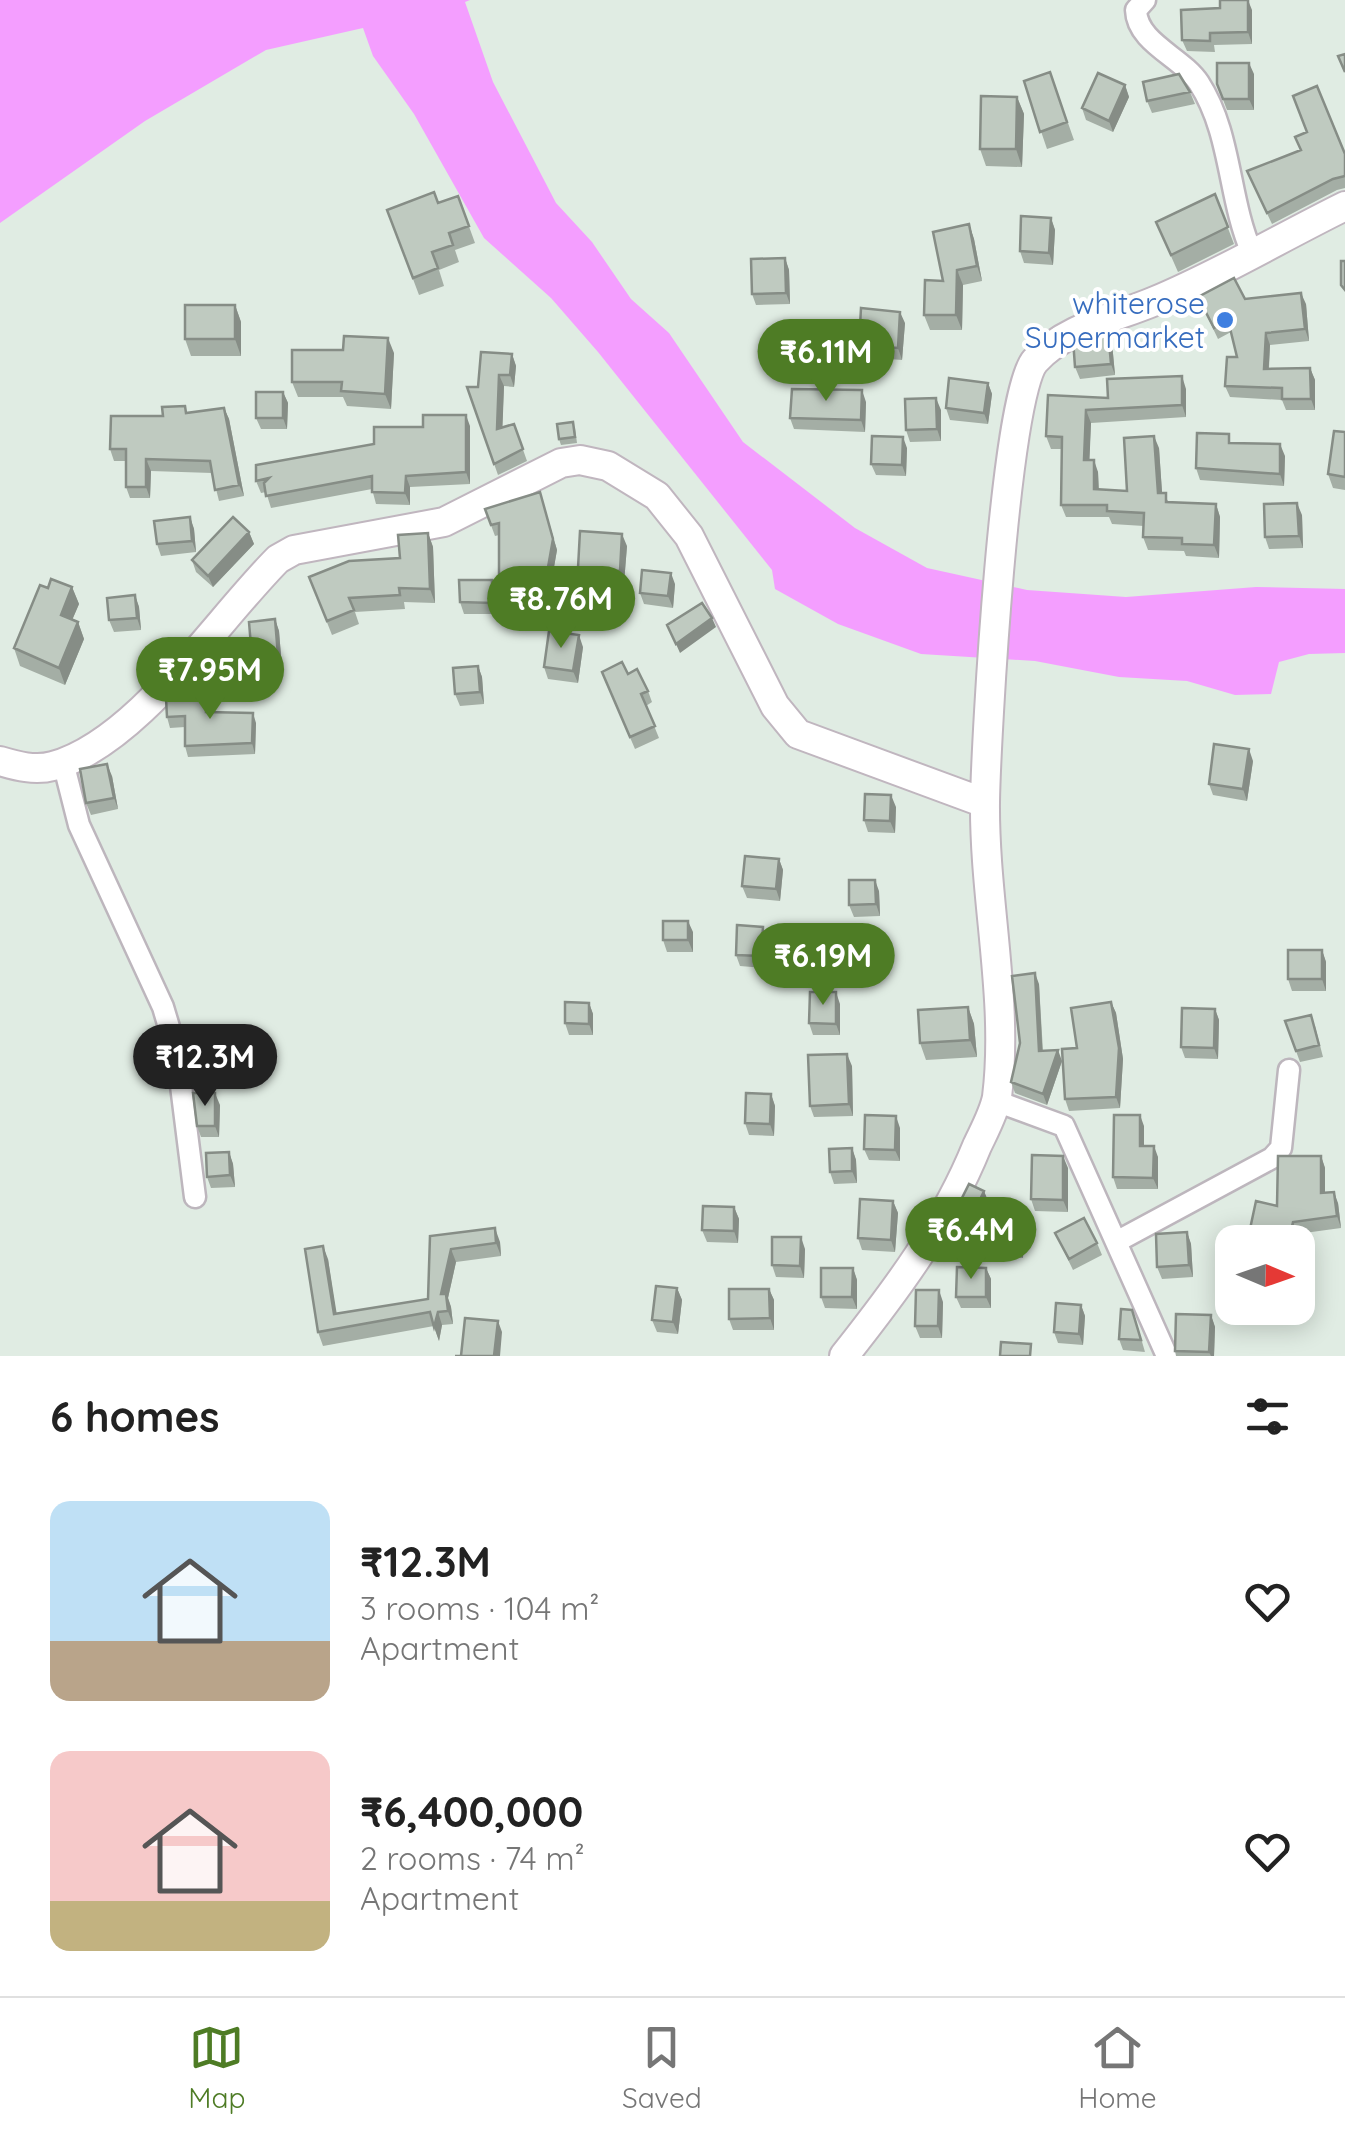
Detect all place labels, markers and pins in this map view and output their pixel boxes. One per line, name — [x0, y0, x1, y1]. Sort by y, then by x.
place label: whiterose Supermarket — [1025, 284, 1205, 356]
marker: whiterose Supermarket — [1214, 309, 1236, 331]
pin: ₹6.11M — [745, 319, 907, 404]
pin: ₹8.76M — [480, 566, 642, 651]
pin: ₹7.95M — [129, 637, 291, 722]
pin: ₹6.19M — [742, 923, 904, 1008]
pin: ₹12.3M — [124, 1024, 286, 1109]
pin: ₹6.4M — [901, 1197, 1041, 1282]

